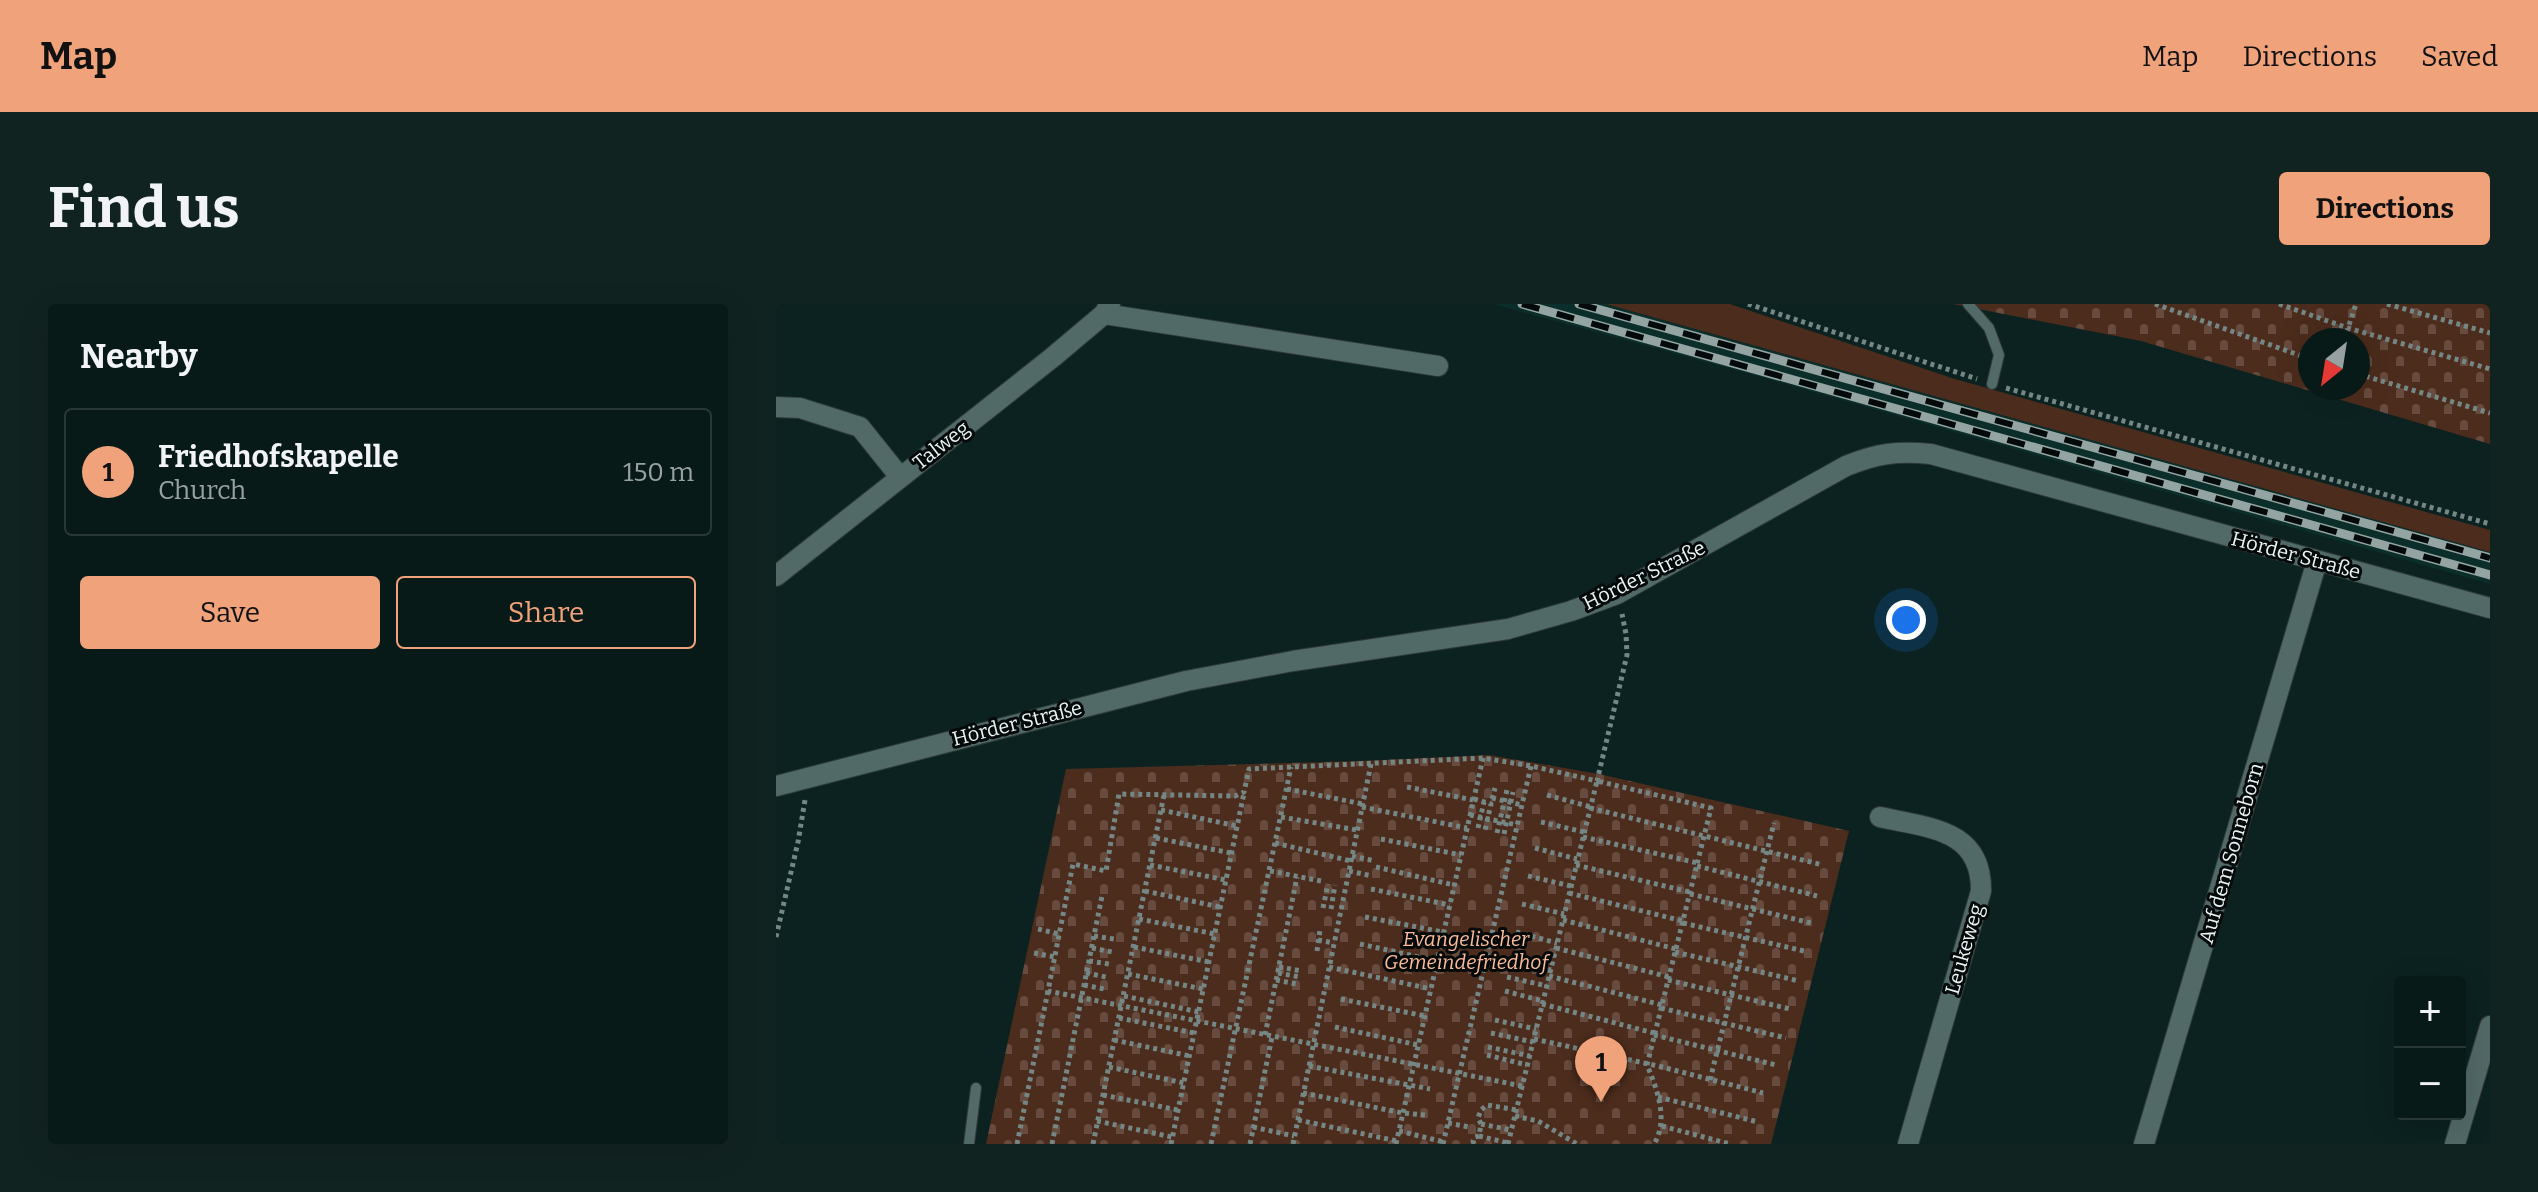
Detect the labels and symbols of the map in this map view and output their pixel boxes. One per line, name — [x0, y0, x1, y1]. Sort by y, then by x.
north arrow — [2298, 328, 2370, 400]
street label: Talweg — [908, 416, 974, 474]
street label: Hörder Straße — [2229, 526, 2363, 584]
street label: Hörder Straße — [1579, 535, 1709, 615]
your location — [1886, 600, 1926, 640]
street label: Hörder Straße — [950, 695, 1084, 751]
street label: Auf dem Sonneborn — [2194, 760, 2268, 946]
street label: Leukeweg — [1940, 901, 1988, 997]
park label: Evangelischer Gemeindefriedhof — [1384, 927, 1550, 975]
pin: 1 — [1575, 1036, 1627, 1102]

